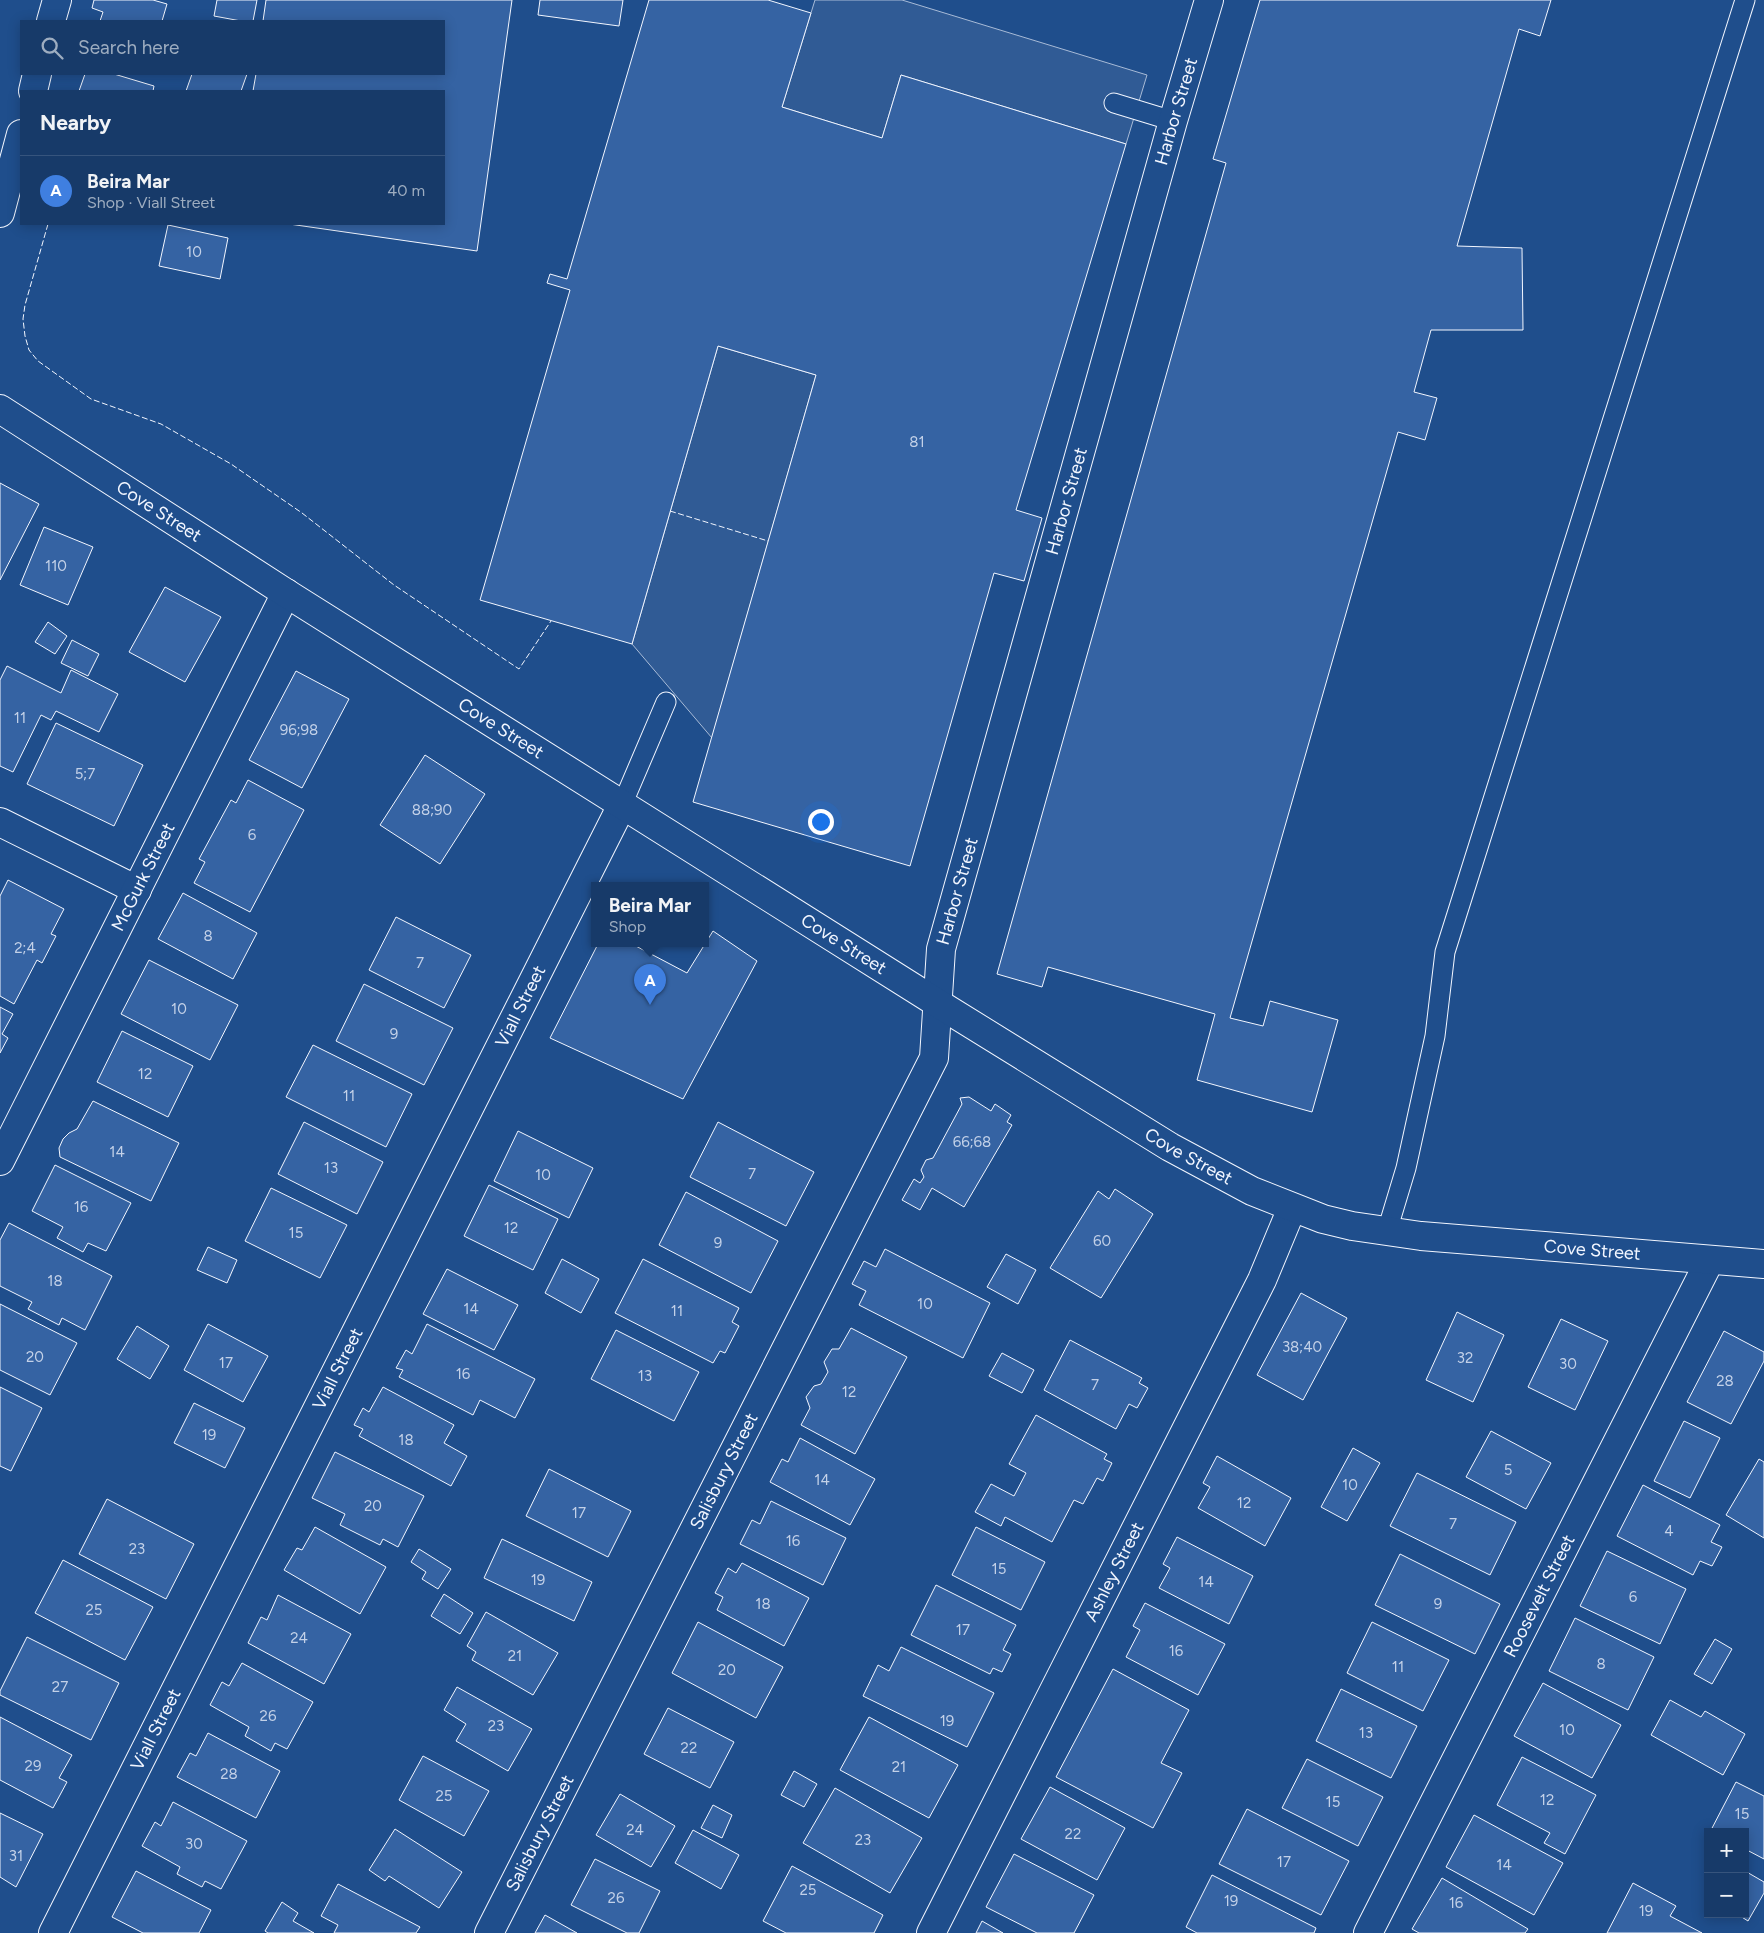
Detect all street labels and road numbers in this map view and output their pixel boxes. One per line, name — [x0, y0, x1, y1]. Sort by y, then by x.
street label: Harbor Street — [1150, 55, 1202, 167]
street label: Harbor Street — [1041, 445, 1092, 557]
street label: Cove Street — [112, 476, 206, 547]
street label: Cove Street — [454, 693, 548, 764]
street label: McGurk Street — [107, 819, 180, 935]
street label: Harbor Street — [932, 835, 983, 947]
street label: Cove Street — [797, 909, 891, 979]
street label: Viall Street — [491, 962, 550, 1051]
street label: Cove Street — [1141, 1123, 1236, 1189]
street label: Cove Street — [1543, 1235, 1642, 1265]
street label: Viall Street — [308, 1324, 368, 1413]
street label: Salisbury Street — [685, 1409, 763, 1533]
street label: Ashley Street — [1080, 1518, 1149, 1625]
street label: Roosevelt Street — [1499, 1531, 1580, 1661]
street label: Viall Street — [126, 1685, 186, 1774]
street label: Salisbury Street — [501, 1771, 579, 1895]

